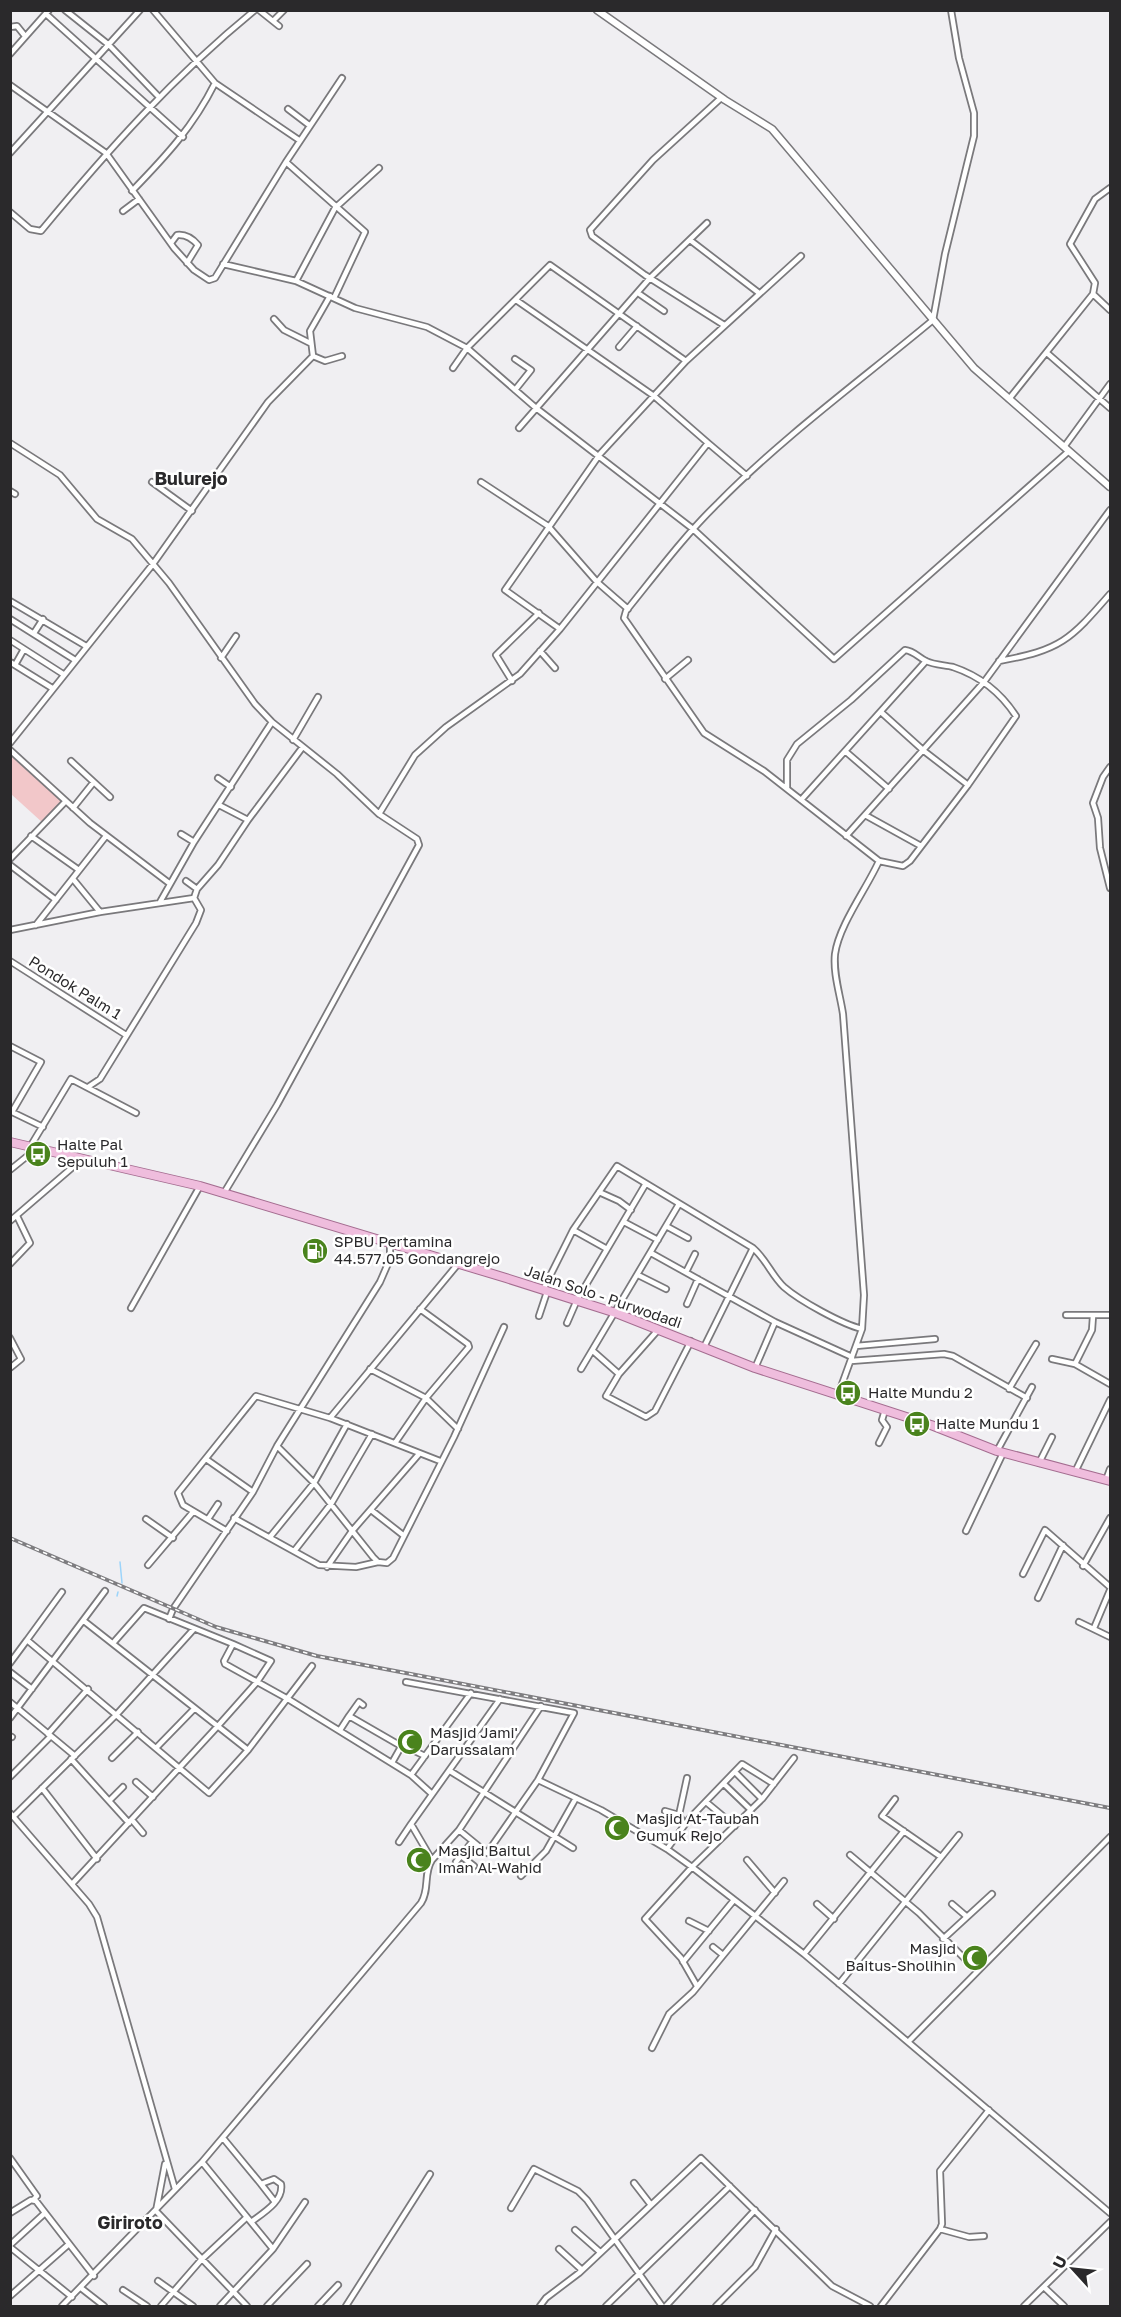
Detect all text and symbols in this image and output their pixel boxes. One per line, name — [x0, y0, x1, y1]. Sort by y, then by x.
district label: Bulurejo — [154, 467, 228, 489]
street label: Pondok Palm 1 — [26, 952, 125, 1023]
place label: Halte Pal Sepuluh 1 — [57, 1135, 128, 1170]
bus stop icon: Halte Pal Sepuluh 1 — [23, 1139, 53, 1169]
place label: SPBU Pertamina 44.577.05 Gondangrejo — [334, 1232, 500, 1267]
fuel station icon: SPBU Pertamina 44.577.05 Gondangrejo — [300, 1236, 330, 1266]
street label: Jalan Solo - Purwodadi — [522, 1261, 684, 1332]
bus stop icon: Halte Mundu 2 — [833, 1378, 863, 1408]
place label: Halte Mundu 2 — [868, 1383, 973, 1401]
bus stop icon: Halte Mundu 1 — [902, 1409, 932, 1439]
place label: Halte Mundu 1 — [936, 1414, 1039, 1432]
place label: Masjid Jami' Darussalam — [430, 1723, 518, 1758]
mosque icon: Masjid Jami' Darussalam — [395, 1727, 425, 1757]
place label: Masjid At-Taubah Gumuk Rejo — [636, 1809, 759, 1844]
mosque icon: Masjid At-Taubah Gumuk Rejo — [602, 1813, 632, 1843]
place label: Masjid Baitul Iman Al-Wahid — [438, 1841, 542, 1876]
mosque icon: Masjid Baitul Iman Al-Wahid — [404, 1845, 434, 1875]
place label: Masjid Baitus-Sholihin — [846, 1939, 956, 1974]
mosque icon: Masjid Baitus-Sholihin — [960, 1943, 990, 1973]
district label: Giriroto — [97, 2211, 163, 2233]
north arrow — [1043, 2239, 1103, 2299]
text: U — [1048, 2252, 1071, 2272]

